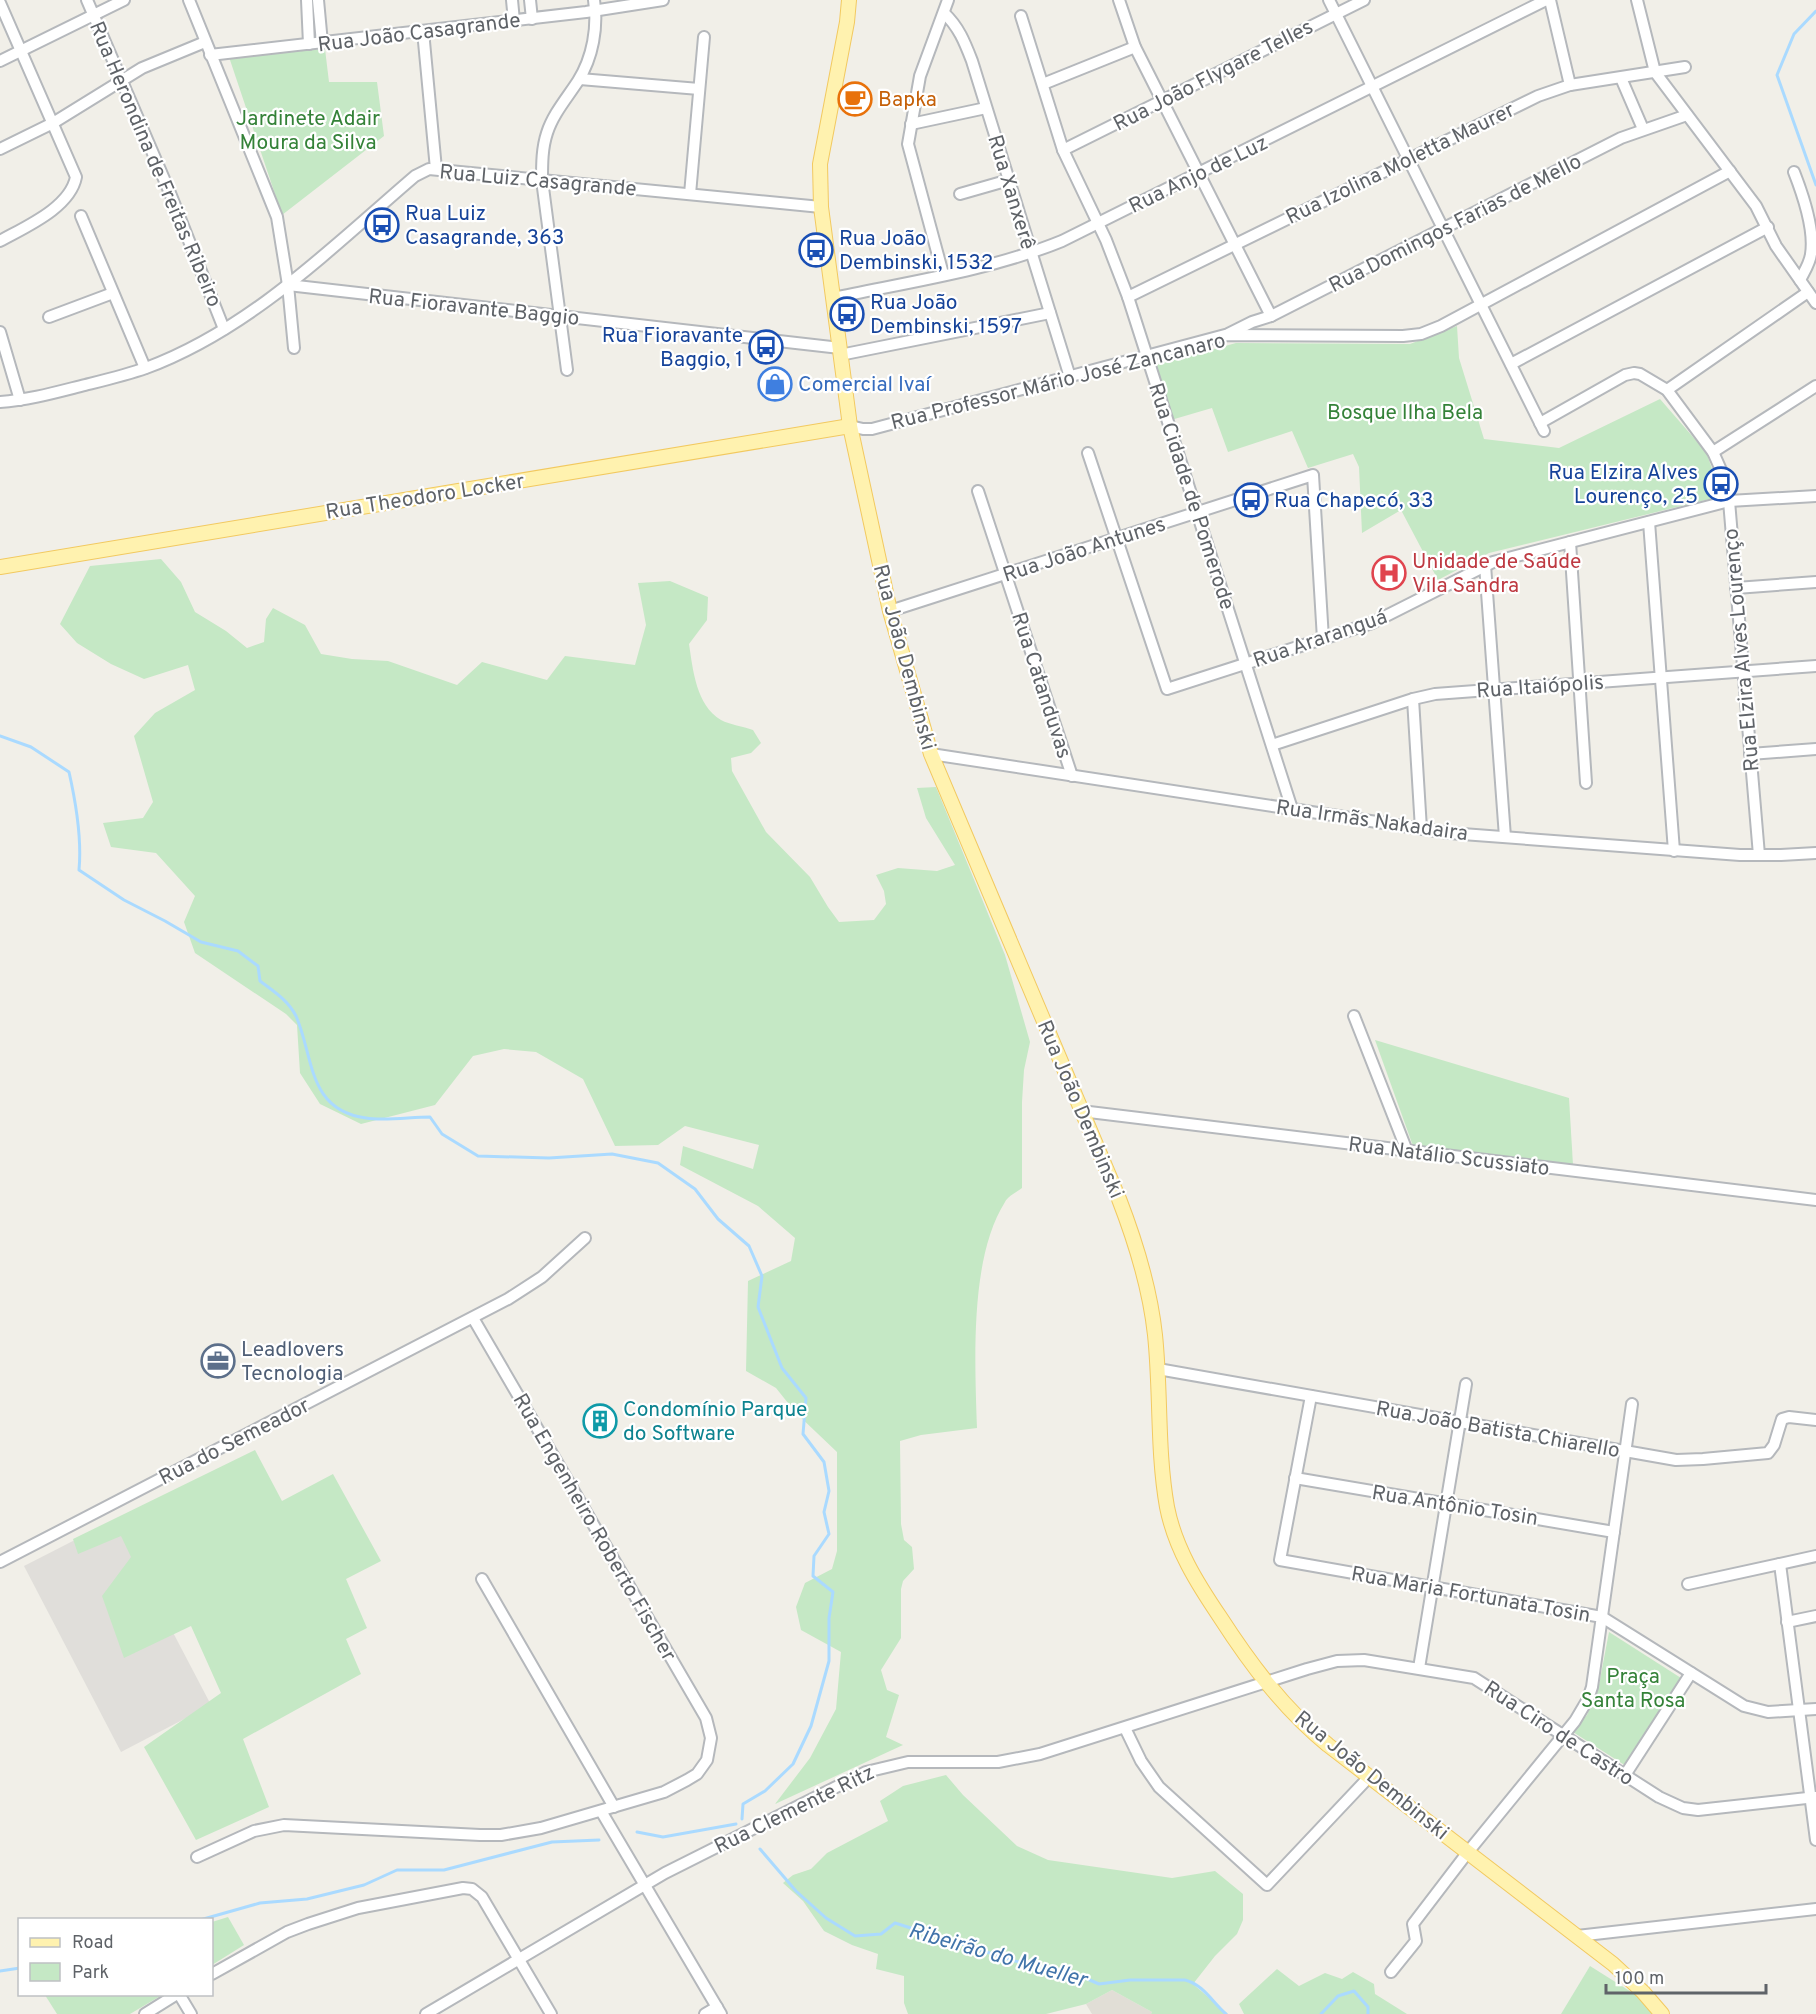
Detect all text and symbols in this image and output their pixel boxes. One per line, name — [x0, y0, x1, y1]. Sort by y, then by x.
street label: Rua João Casagrande — [316, 8, 522, 59]
street label: Rua João Flygare Telles — [1109, 14, 1318, 138]
street label: Rua Herondina de Freitas Ribeiro — [82, 18, 227, 312]
cafe icon: Bapka — [837, 81, 873, 117]
place label: Bapka — [878, 87, 937, 114]
street label: Rua Izolina Moletta Maurer — [1282, 97, 1520, 232]
park label: Jardinete Adair Moura da Silva — [236, 106, 380, 157]
street label: Rua Anjo de Luz — [1125, 130, 1273, 221]
street label: Rua Xanxerê — [980, 132, 1041, 253]
street label: Rua Domingos Farias de Mello — [1325, 149, 1587, 300]
street label: Rua Luiz Casagrande — [438, 159, 638, 204]
place label: Rua Luiz Casagrande, 363 — [405, 201, 564, 252]
bus stop icon: Rua Luiz Casagrande, 363 — [364, 207, 400, 243]
place label: Rua João Dembinski, 1532 — [839, 226, 993, 277]
bus stop icon: Rua João Dembinski, 1532 — [798, 232, 834, 268]
street label: Rua Fioravante Baggio — [367, 284, 581, 333]
place label: Rua João Dembinski, 1597 — [870, 290, 1022, 341]
bus stop icon: Rua João Dembinski, 1597 — [829, 296, 865, 332]
place label: Rua Fioravante Baggio, 1 — [602, 323, 743, 374]
street label: Rua Professor Mário José Zancanaro — [888, 328, 1228, 437]
bus stop icon: Rua Fioravante Baggio, 1 — [748, 329, 784, 365]
shop icon: Comercial Ivaí — [757, 366, 793, 402]
place label: Comercial Ivaí — [798, 372, 932, 399]
street label: Rua Cidade de Pomerode — [1141, 380, 1240, 613]
park label: Bosque Ilha Bela — [1327, 400, 1483, 427]
place label: Rua Elzira Alves Lourenço, 25 — [1548, 460, 1698, 511]
bus stop icon: Rua Elzira Alves Lourenço, 25 — [1703, 466, 1739, 502]
street label: Rua Theodoro Locker — [324, 468, 527, 527]
bus stop icon: Rua Chapecó, 33 — [1233, 482, 1269, 518]
place label: Rua Chapecó, 33 — [1274, 488, 1434, 515]
street label: Rua João Antunes — [1000, 511, 1169, 590]
street label: Rua Elzira Alves Lourenço — [1718, 527, 1767, 773]
place label: Unidade de Saúde Vila Sandra — [1412, 549, 1581, 600]
hospital icon: Unidade de Saúde Vila Sandra — [1371, 555, 1407, 591]
street label: Rua João Dembinski — [866, 562, 941, 753]
street label: Rua Araranguá — [1250, 604, 1391, 675]
street label: Rua Catanduvas — [1004, 609, 1077, 762]
street label: Rua Itaiópolis — [1475, 670, 1605, 705]
street label: Rua Irmãs Nakadaira — [1274, 795, 1469, 848]
street label: Rua João Dembinski — [1030, 1016, 1129, 1203]
street label: Rua Natálio Scussiato — [1347, 1132, 1551, 1183]
place label: Leadlovers Tecnologia — [241, 1337, 344, 1388]
office icon: Leadlovers Tecnologia — [200, 1343, 236, 1379]
street label: Rua Engenheiro Roberto Fischer — [506, 1389, 682, 1667]
street label: Rua do Semeador — [155, 1393, 315, 1492]
street label: Rua João Batista Chiarello — [1374, 1396, 1622, 1465]
place label: Condomínio Parque do Software — [623, 1397, 807, 1448]
building icon: Condomínio Parque do Software — [582, 1403, 618, 1439]
street label: Rua Antônio Tosin — [1370, 1480, 1540, 1533]
street label: Rua Maria Fortunata Tosin — [1349, 1561, 1593, 1630]
park label: Praça Santa Rosa — [1581, 1664, 1685, 1715]
street label: Rua Ciro de Castro — [1478, 1676, 1638, 1793]
street label: Rua João Dembinski — [1288, 1706, 1454, 1847]
street label: Rua Clemente Ritz — [710, 1760, 879, 1861]
legend — [18, 1918, 213, 1996]
water label: Ribeirão do Mueller — [905, 1918, 1091, 1995]
text: Road — [72, 1932, 114, 1955]
scale bar — [1606, 1957, 1766, 1995]
text: Park — [72, 1962, 109, 1985]
text: 100 m — [1615, 1968, 1664, 1991]

